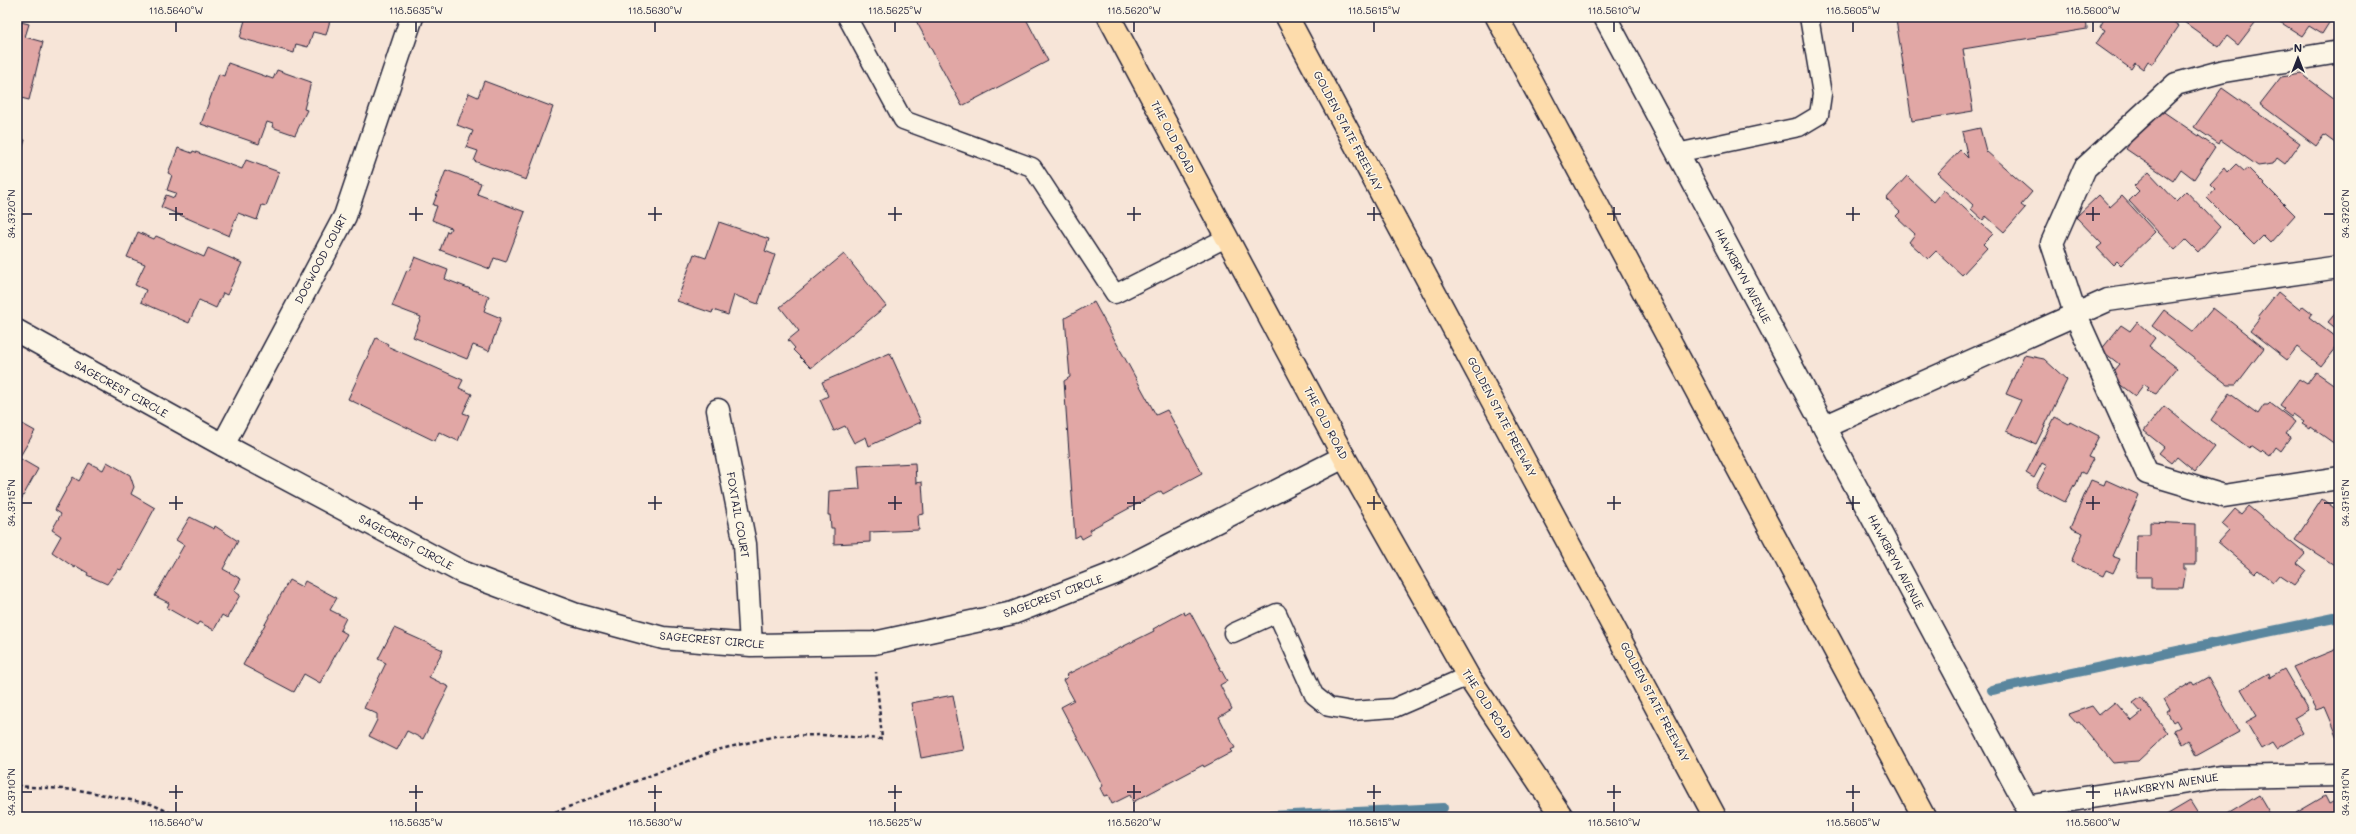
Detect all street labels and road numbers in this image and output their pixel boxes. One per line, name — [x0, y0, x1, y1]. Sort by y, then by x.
street label: GOLDEN STATE FREEWAY — [1310, 68, 1387, 194]
street label: THE OLD ROAD — [1148, 98, 1199, 176]
street label: DOGWOOD COURT — [291, 211, 351, 306]
street label: HAWKBRYN AVENUE — [1712, 226, 1775, 326]
street label: GOLDEN STATE FREEWAY — [1464, 354, 1541, 480]
street label: SAGECREST CIRCLE — [72, 357, 171, 421]
street label: THE OLD ROAD — [1301, 384, 1352, 462]
street label: FOXTAIL COURT — [724, 471, 753, 559]
street label: SAGECREST CIRCLE — [356, 510, 456, 573]
street label: HAWKBRYN AVENUE — [1865, 512, 1928, 612]
street label: SAGECREST CIRCLE — [1001, 571, 1105, 621]
street label: SAGECREST CIRCLE — [659, 627, 765, 652]
street label: GOLDEN STATE FREEWAY — [1617, 639, 1694, 765]
street label: THE OLD ROAD — [1459, 666, 1516, 741]
street label: HAWKBRYN AVENUE — [2113, 769, 2219, 800]

